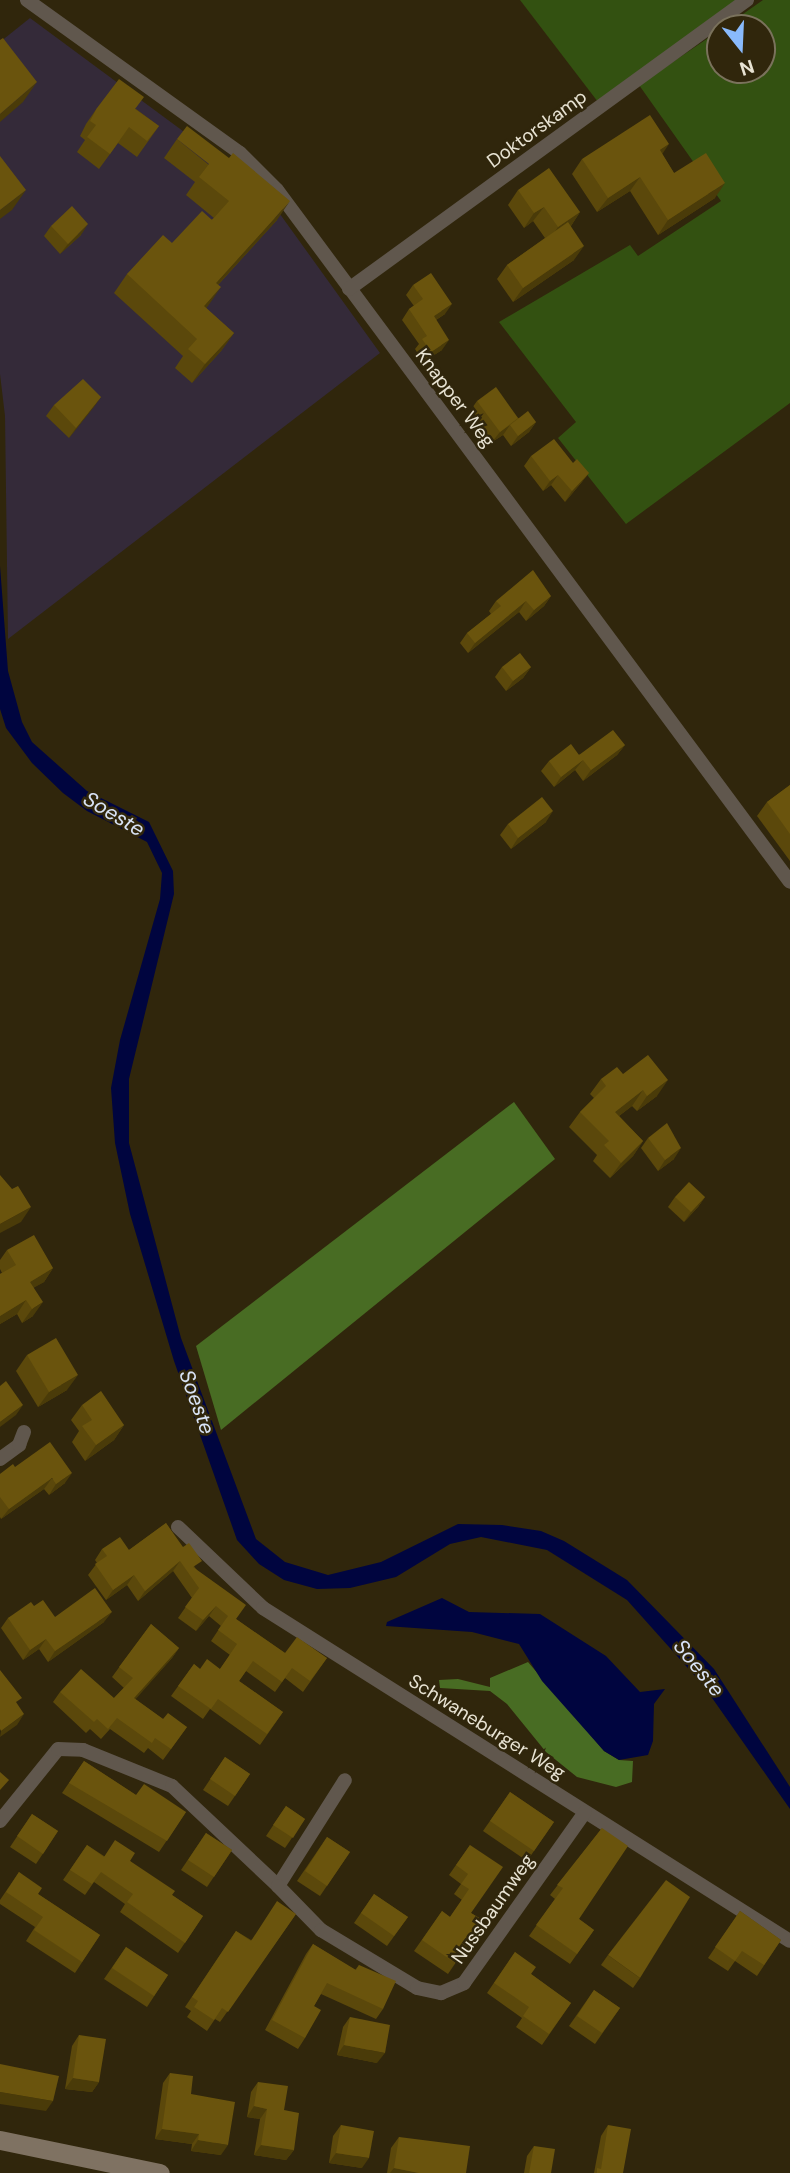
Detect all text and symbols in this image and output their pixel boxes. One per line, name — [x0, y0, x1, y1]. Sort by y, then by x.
north arrow — [706, 14, 776, 84]
text: N — [737, 54, 757, 82]
street label: Doktorskamp — [483, 85, 591, 173]
street label: Knapper Weg — [410, 344, 500, 452]
water label: Soeste — [79, 786, 149, 842]
water label: Soeste — [174, 1366, 220, 1438]
water label: Soeste — [668, 1634, 730, 1702]
street label: Schwaneburger Weg — [404, 1670, 570, 1784]
street label: Nussbaumweg — [447, 1850, 539, 1968]

